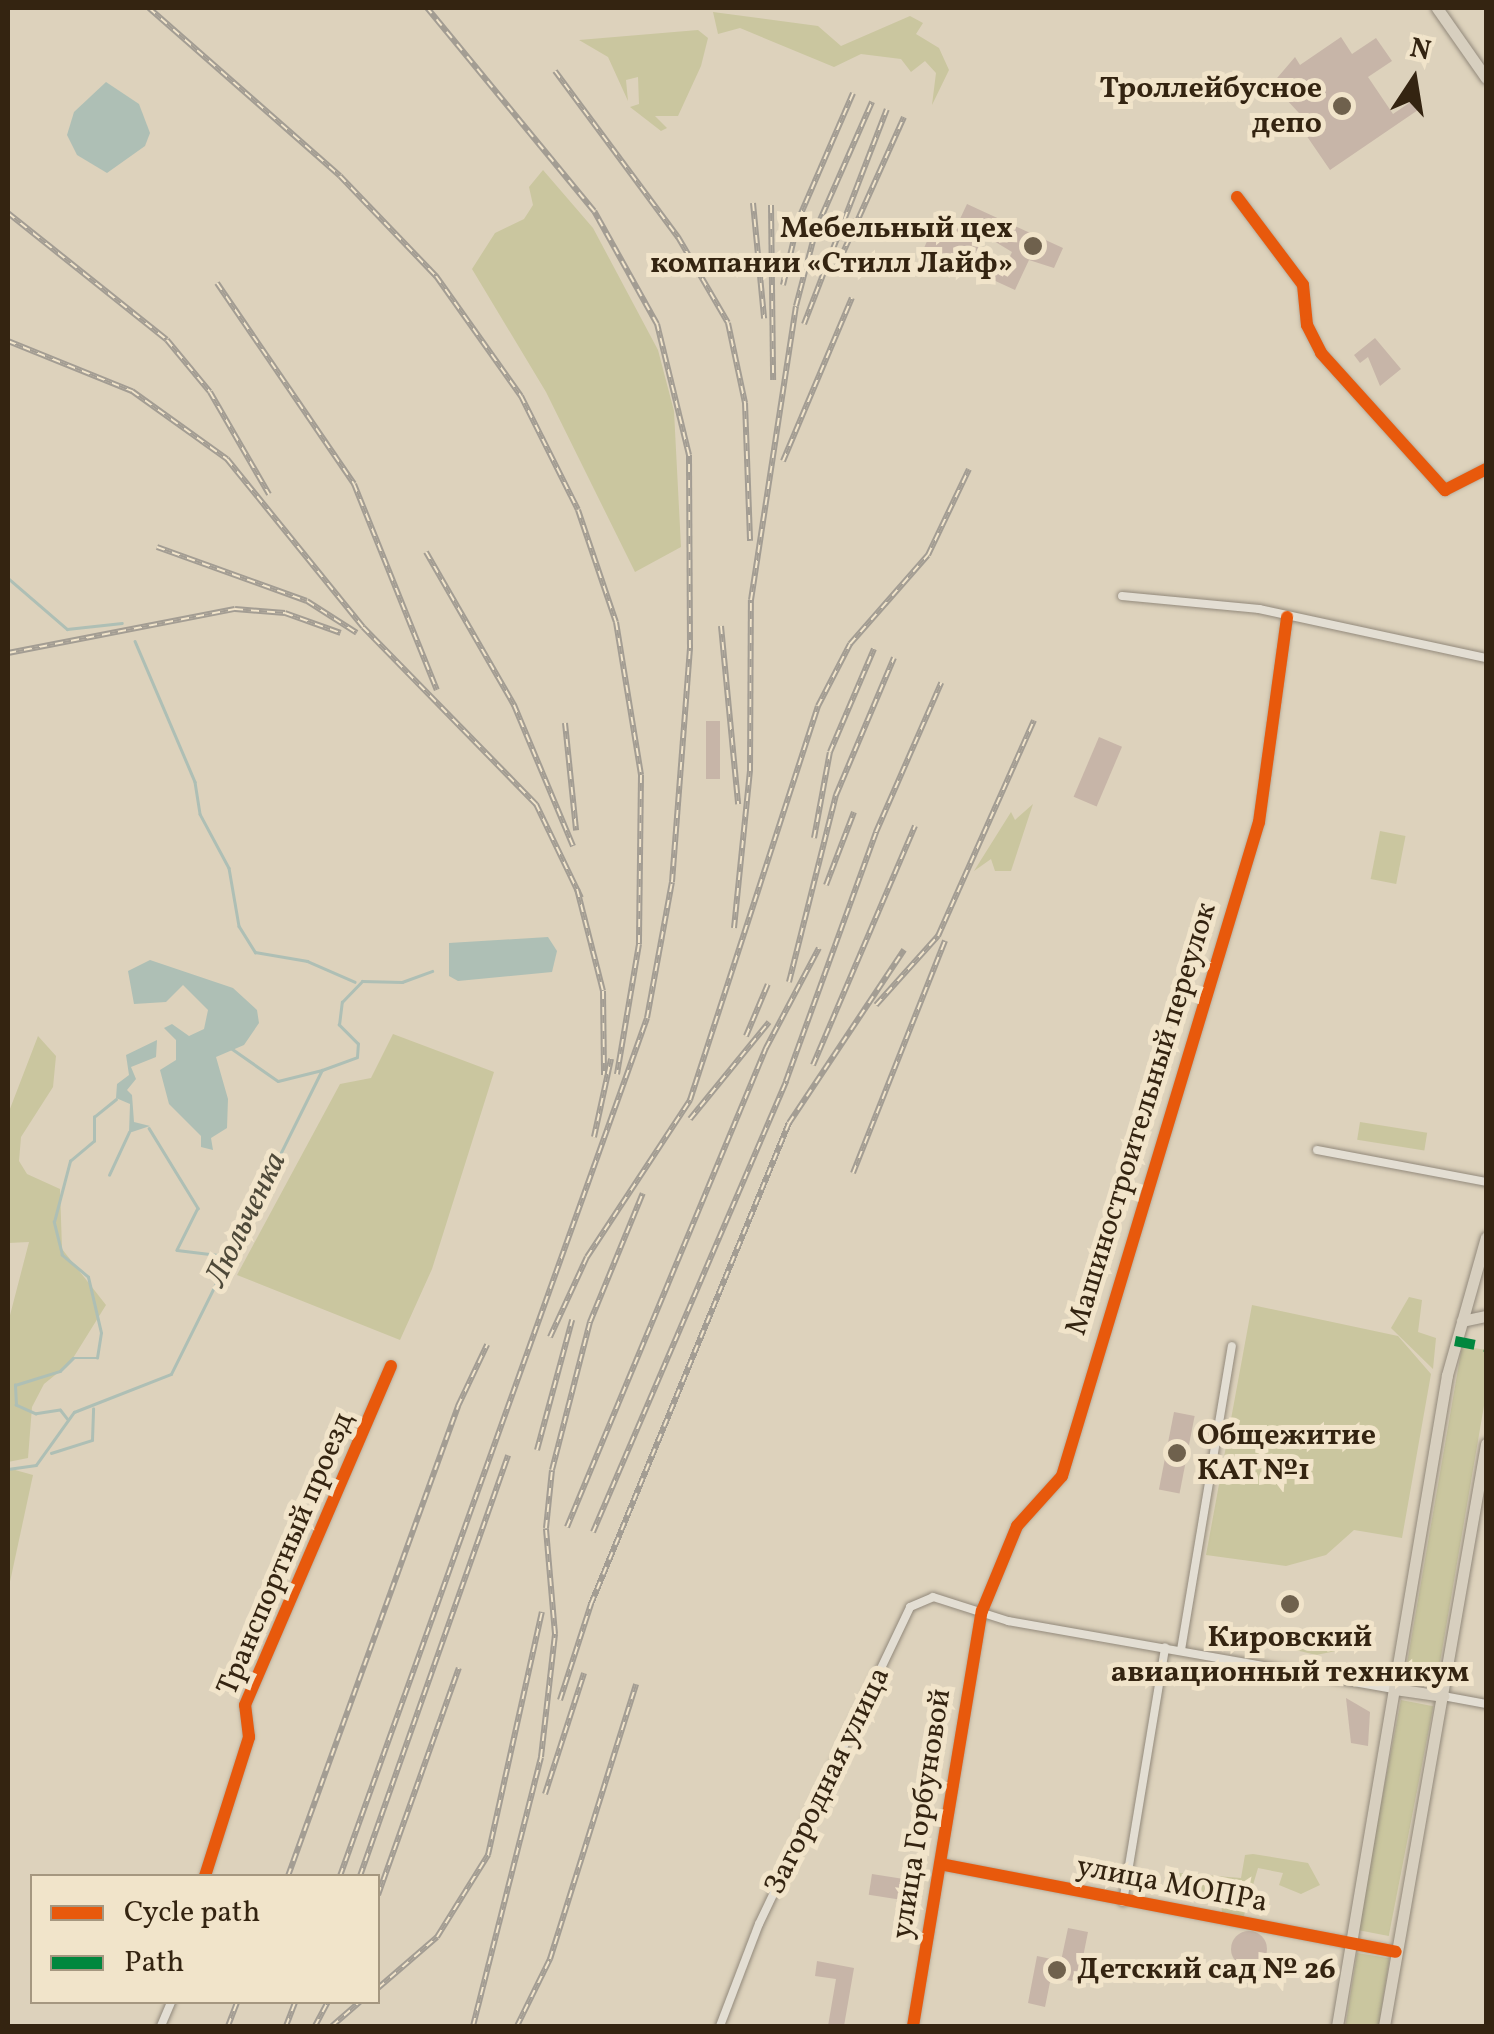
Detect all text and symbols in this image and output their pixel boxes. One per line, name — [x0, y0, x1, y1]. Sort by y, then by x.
text: N — [1406, 29, 1434, 71]
north arrow — [1364, 30, 1464, 130]
place label: Троллейбусное депо — [1100, 71, 1322, 142]
marker: Троллейбусное депо — [1331, 95, 1353, 117]
place label: Мебельный цех компании «Стилл Лайф» — [650, 211, 1013, 282]
marker: Мебельный цех компании «Стилл Лайф» — [1022, 235, 1044, 257]
street label: Машиностроительный переулок — [1059, 898, 1225, 1340]
water label: Люльченка — [198, 1146, 296, 1294]
street label: Транспортный проезд — [210, 1407, 362, 1701]
place label: Общежитие КАТ №1 — [1197, 1418, 1376, 1488]
marker: Общежитие КАТ №1 — [1166, 1442, 1188, 1464]
marker: Кировский авиационный техникум — [1279, 1593, 1301, 1615]
place label: Кировский авиационный техникум — [1111, 1620, 1469, 1690]
street label: Загородная улица — [757, 1661, 899, 1901]
street label: улица Горбуновой — [884, 1686, 960, 1942]
street label: улица МОПРа — [1073, 1849, 1271, 1921]
legend — [30, 1874, 380, 2004]
text: Cycle path — [124, 1892, 260, 1934]
text: Path — [124, 1942, 184, 1984]
place label: Детский сад № 26 — [1077, 1952, 1336, 1988]
marker: Детский сад № 26 — [1046, 1959, 1068, 1981]

